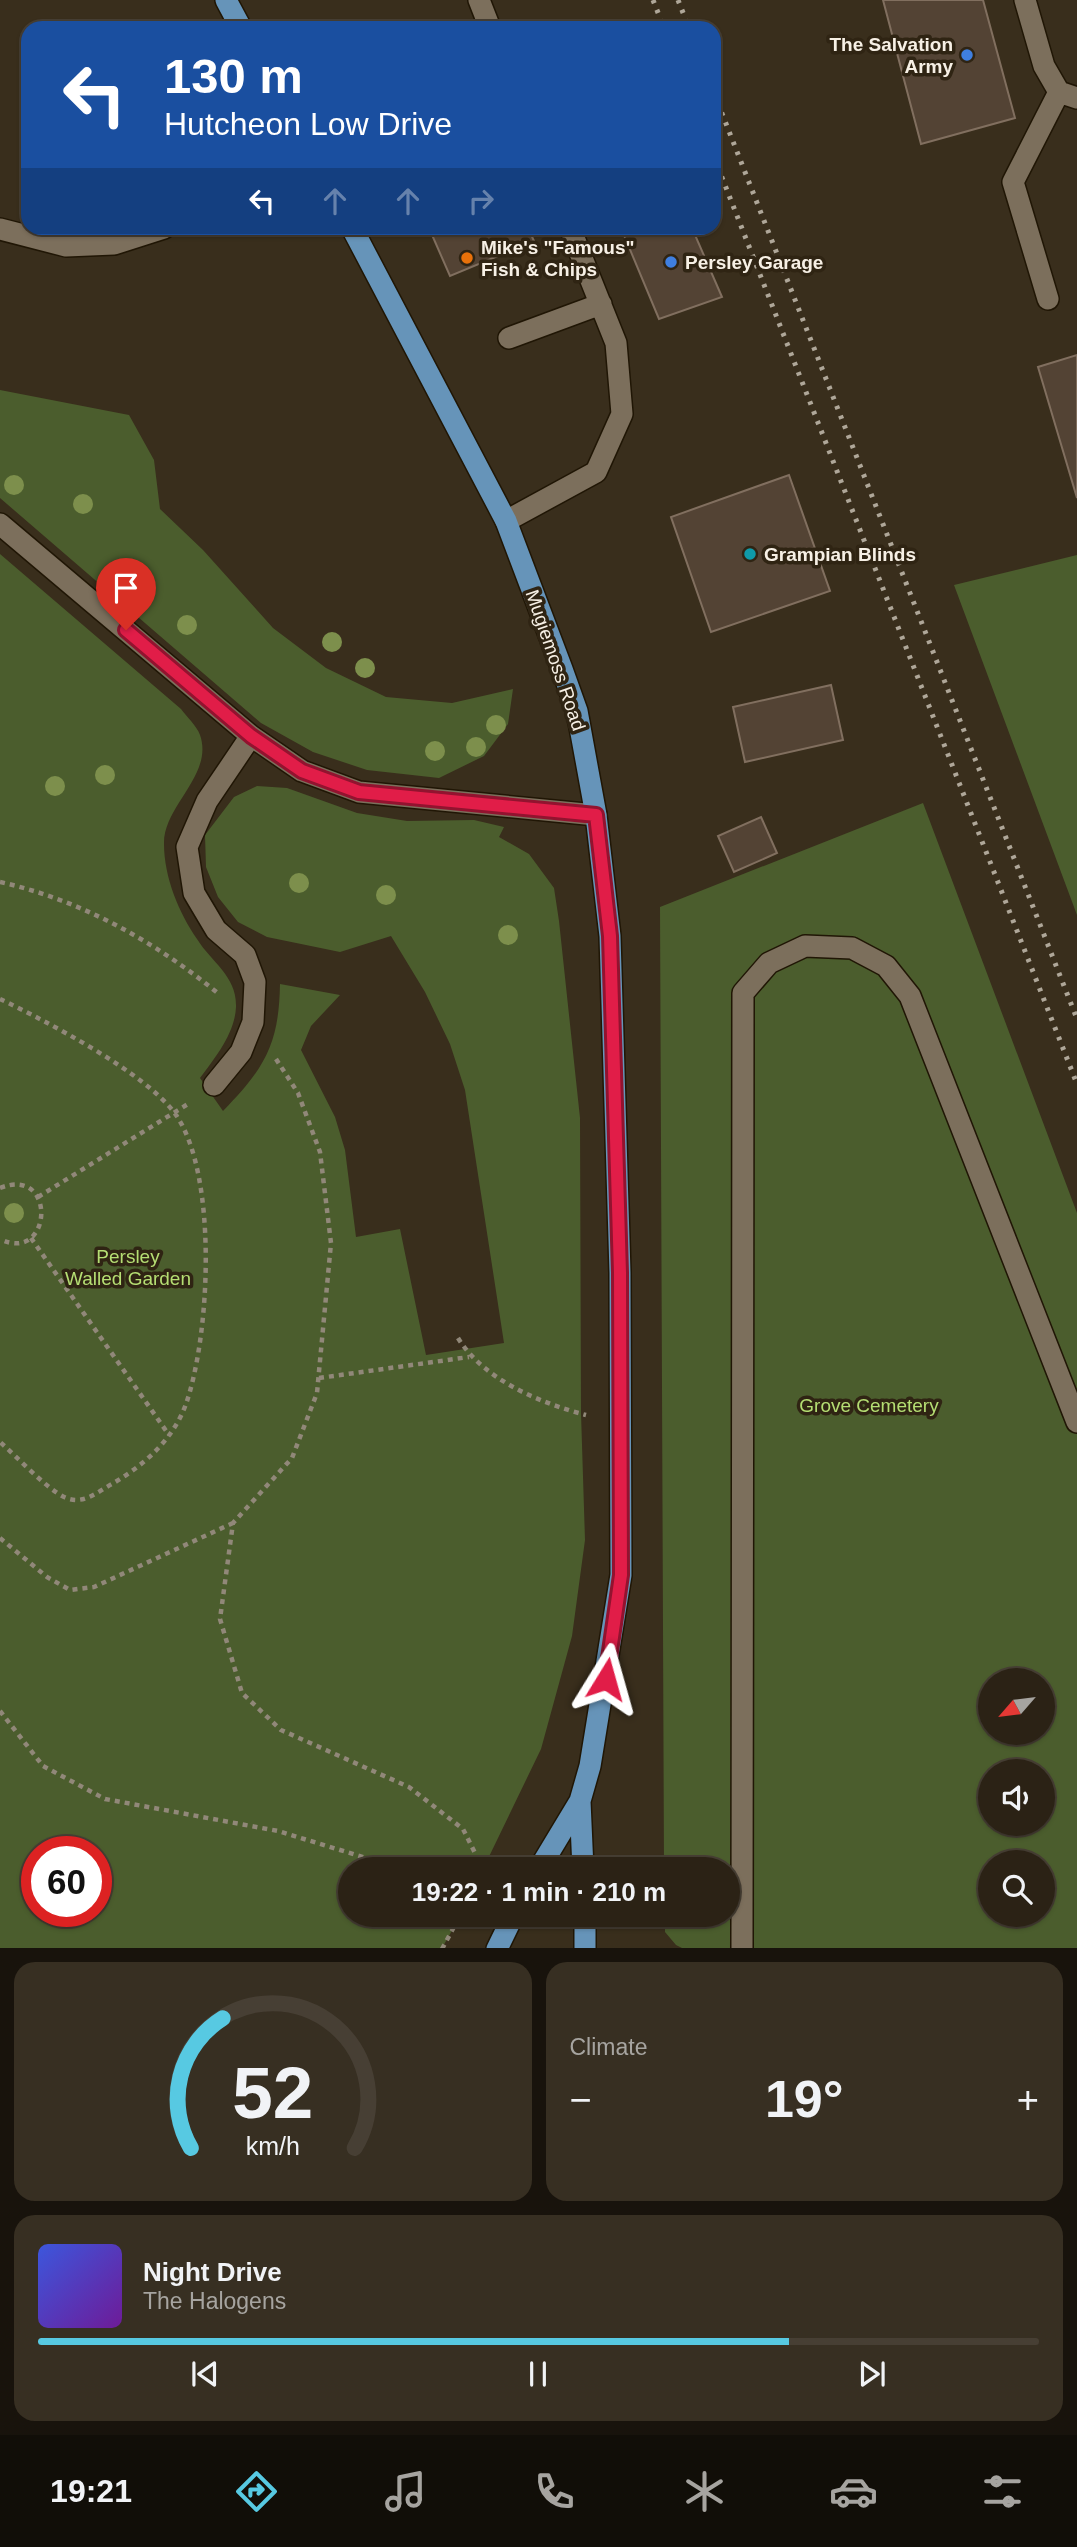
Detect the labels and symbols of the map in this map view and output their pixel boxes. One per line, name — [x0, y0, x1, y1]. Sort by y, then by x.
place label: The Salvation Army — [829, 34, 953, 77]
marker: The Salvation Army — [959, 47, 975, 63]
place label: Mike's "Famous" Fish & Chips — [481, 237, 634, 280]
marker: Mike's "Famous" Fish & Chips — [459, 250, 475, 266]
place label: Persley Garage — [685, 252, 823, 273]
marker: Persley Garage — [663, 254, 679, 270]
place label: Grampian Blinds — [764, 544, 916, 565]
marker: Grampian Blinds — [742, 546, 758, 562]
pin — [96, 558, 156, 630]
street label: Mugiemoss Road — [522, 587, 590, 733]
park label: Persley Walled Garden — [65, 1246, 191, 1289]
park label: Grove Cemetery — [799, 1395, 939, 1416]
position arrow — [569, 1642, 643, 1716]
north arrow — [978, 1668, 1055, 1745]
speed limit sign: 60 — [21, 1836, 112, 1927]

